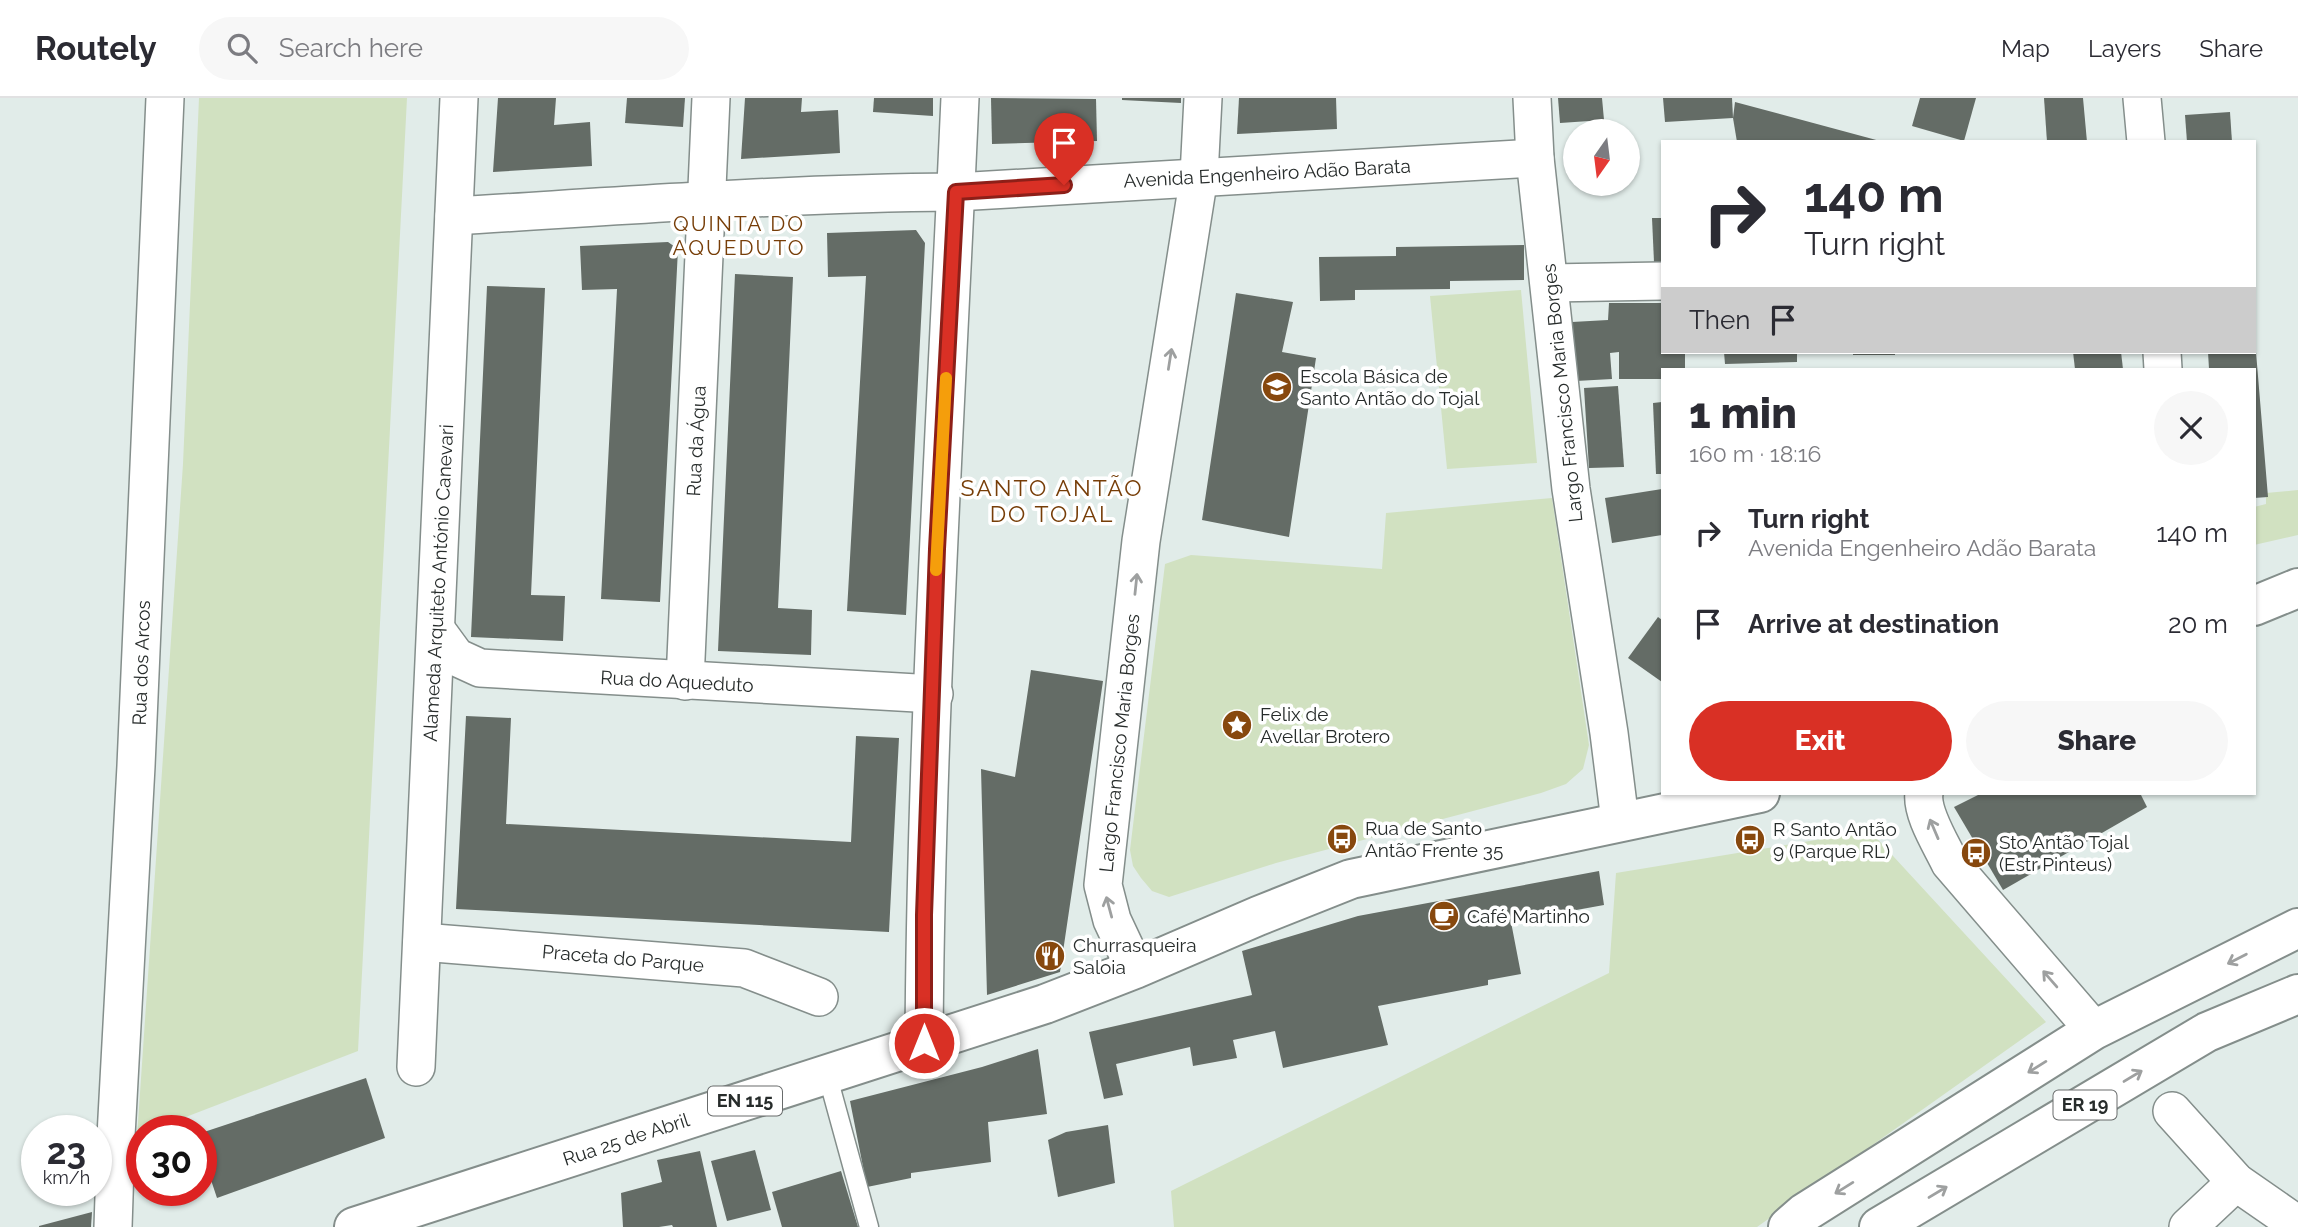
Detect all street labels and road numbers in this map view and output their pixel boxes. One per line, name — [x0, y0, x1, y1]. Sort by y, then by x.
street label: Avenida Engenheiro Adão Barata — [1123, 154, 1411, 192]
street label: Largo Francisco Maria Borges — [1537, 263, 1587, 523]
street label: Rua da Água — [682, 385, 710, 497]
street label: Alameda Arquiteto António Canevari — [419, 424, 457, 742]
street label: Rua dos Arcos — [128, 600, 154, 726]
street label: Largo Francisco Maria Borges — [1094, 613, 1144, 873]
street label: Rua do Aqueduto — [600, 666, 754, 696]
street label: Praceta do Parque — [541, 940, 705, 976]
road number: EN 115 — [708, 1086, 782, 1116]
road number: ER 19 — [2054, 1090, 2116, 1120]
street label: Rua 25 de Abril — [560, 1108, 693, 1170]

